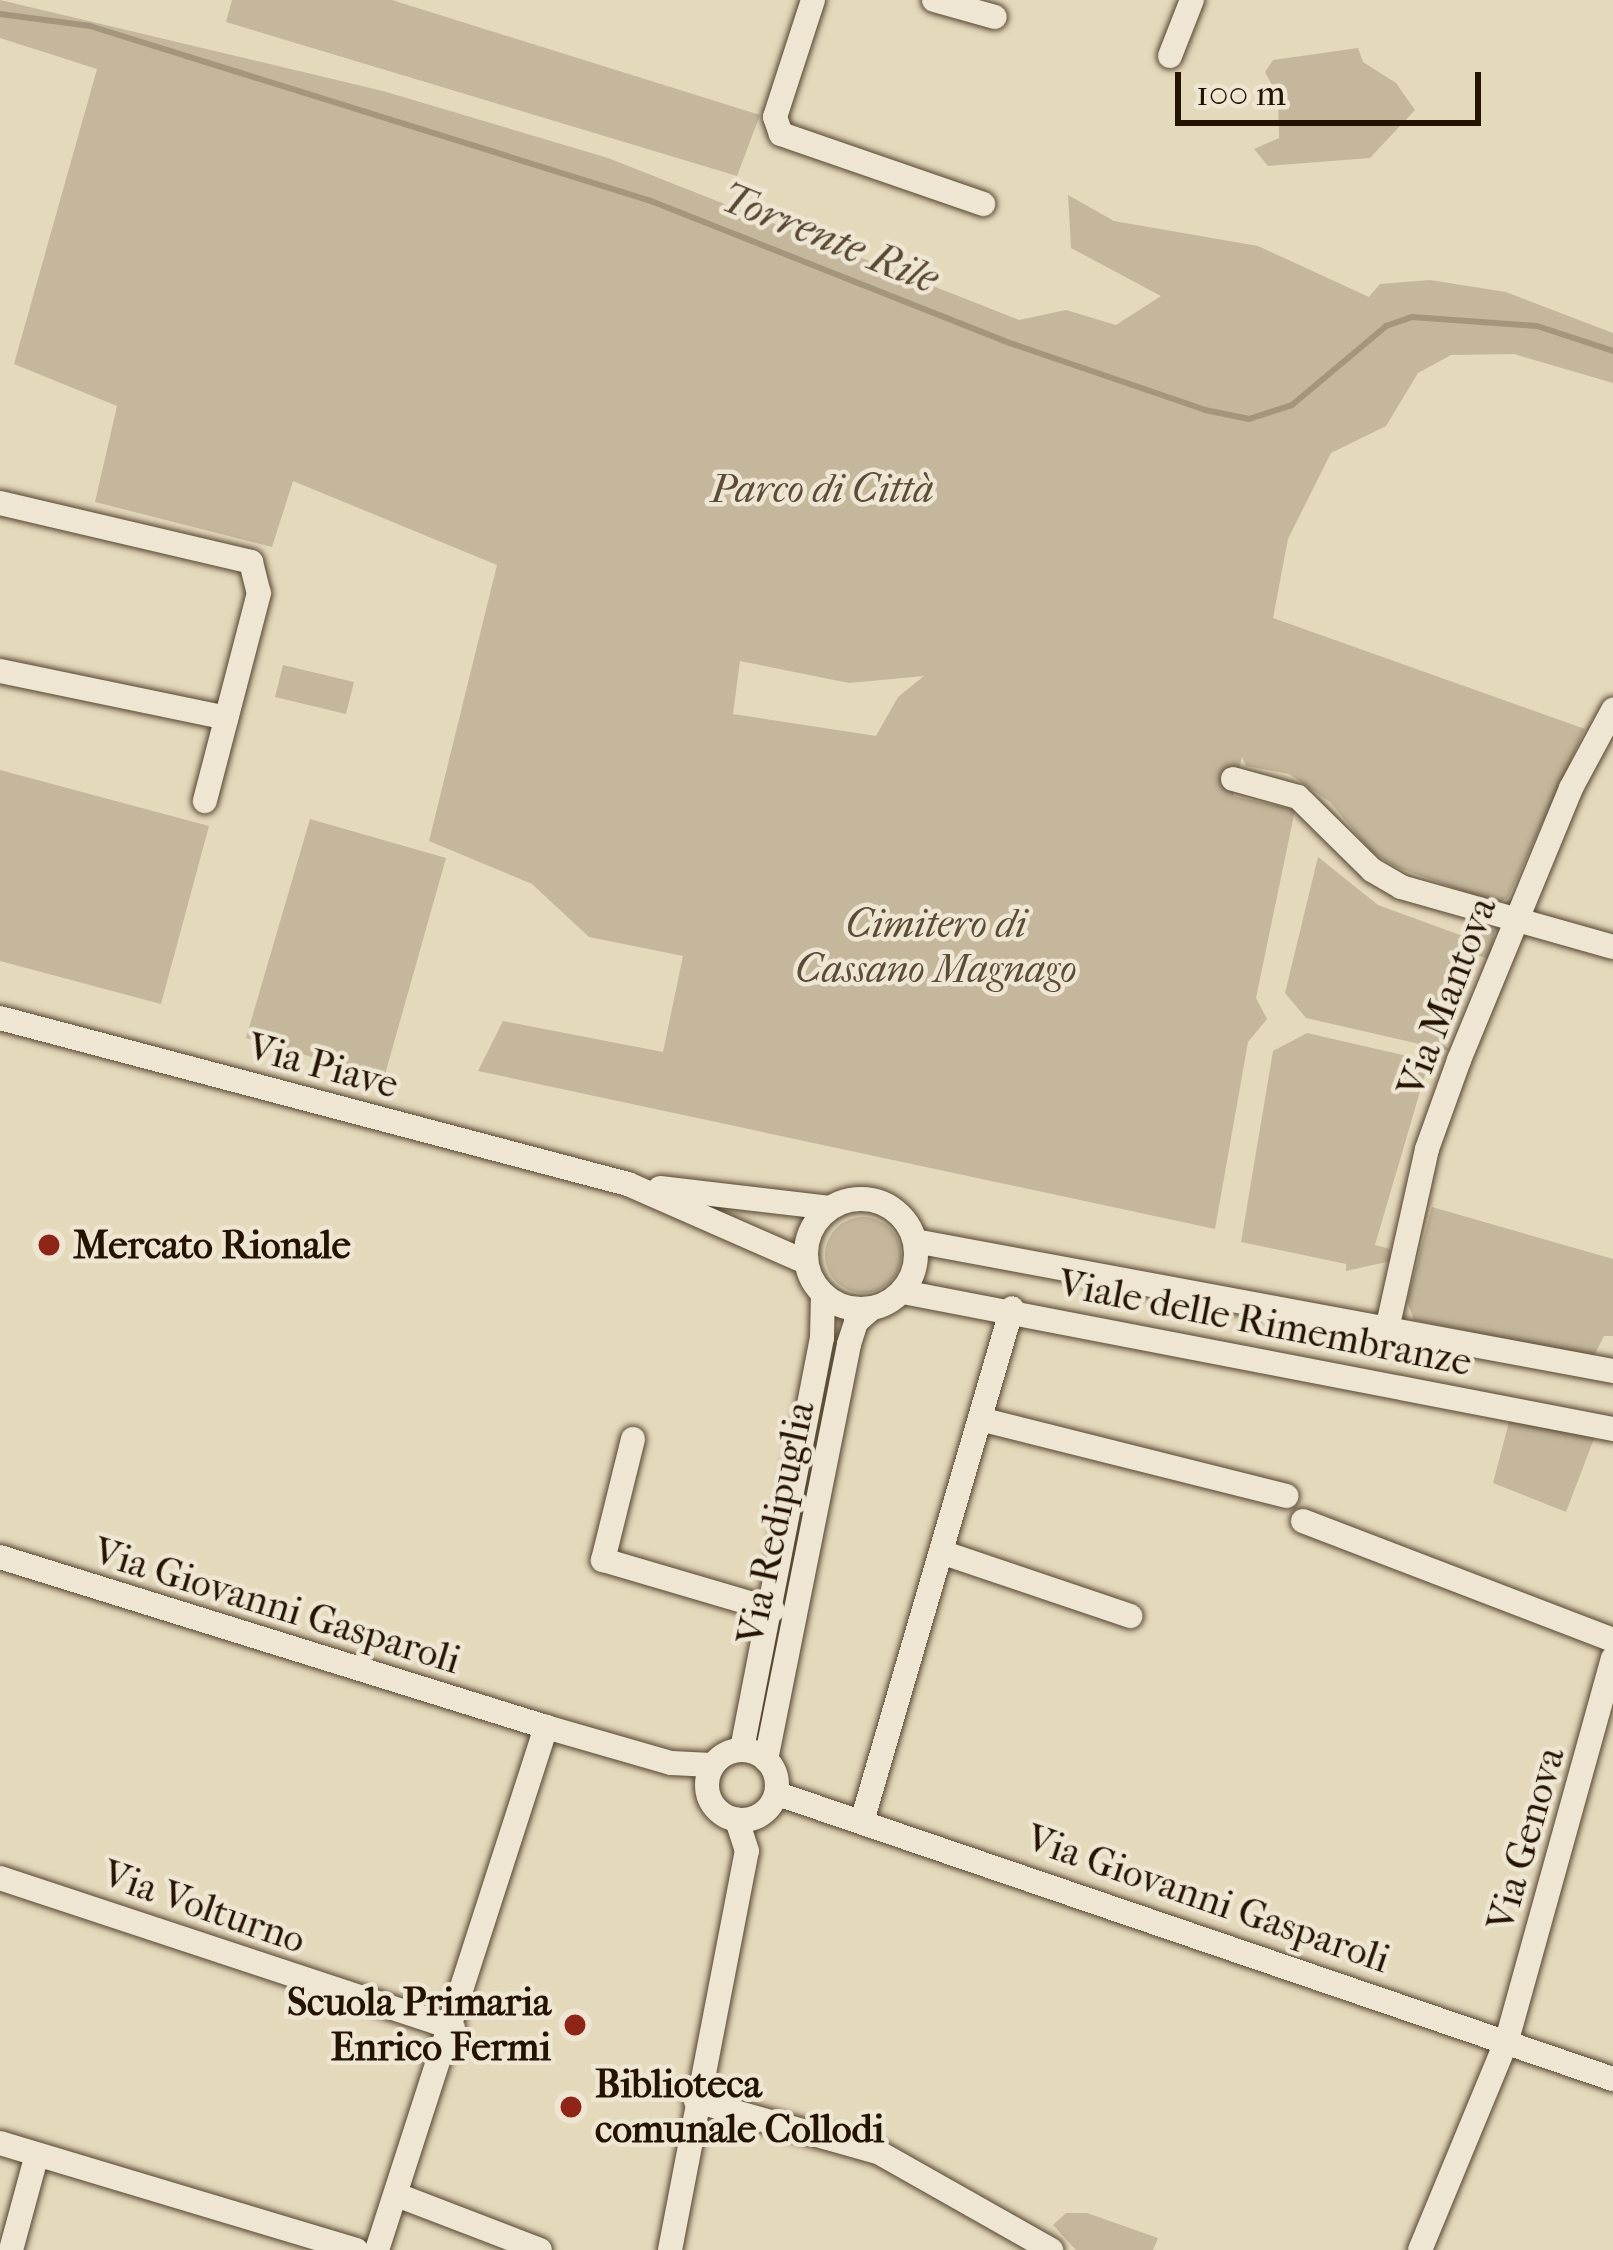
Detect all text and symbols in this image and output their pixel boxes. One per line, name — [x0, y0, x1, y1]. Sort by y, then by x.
scale bar — [1181, 48, 1487, 122]
text: 100 m — [1196, 72, 1286, 114]
water label: Torrente Rile — [713, 173, 945, 305]
park label: Parco di Città — [710, 466, 934, 512]
street label: Via Mantova — [1388, 891, 1506, 1103]
park label: Cimitero di Cassano Magnago — [795, 902, 1077, 993]
street label: Via Piave — [243, 1024, 403, 1108]
place label: Mercato Rionale — [73, 1222, 351, 1268]
marker: Mercato Rionale — [36, 1232, 62, 1258]
street label: Viale delle Rimembranze — [1054, 1260, 1476, 1386]
street label: Via Redipuglia — [727, 1397, 825, 1649]
street label: Via Giovanni Gasparoli — [88, 1528, 466, 1684]
street label: Via Genova — [1477, 1742, 1575, 1936]
street label: Via Giovanni Gasparoli — [1020, 1815, 1396, 1983]
street label: Via Volturno — [97, 1851, 311, 1963]
place label: Scuola Primaria Enrico Fermi — [287, 1980, 551, 2071]
marker: Scuola Primaria Enrico Fermi — [562, 2012, 588, 2038]
place label: Biblioteca comunale Collodi — [595, 2062, 884, 2153]
marker: Biblioteca comunale Collodi — [558, 2094, 584, 2120]

